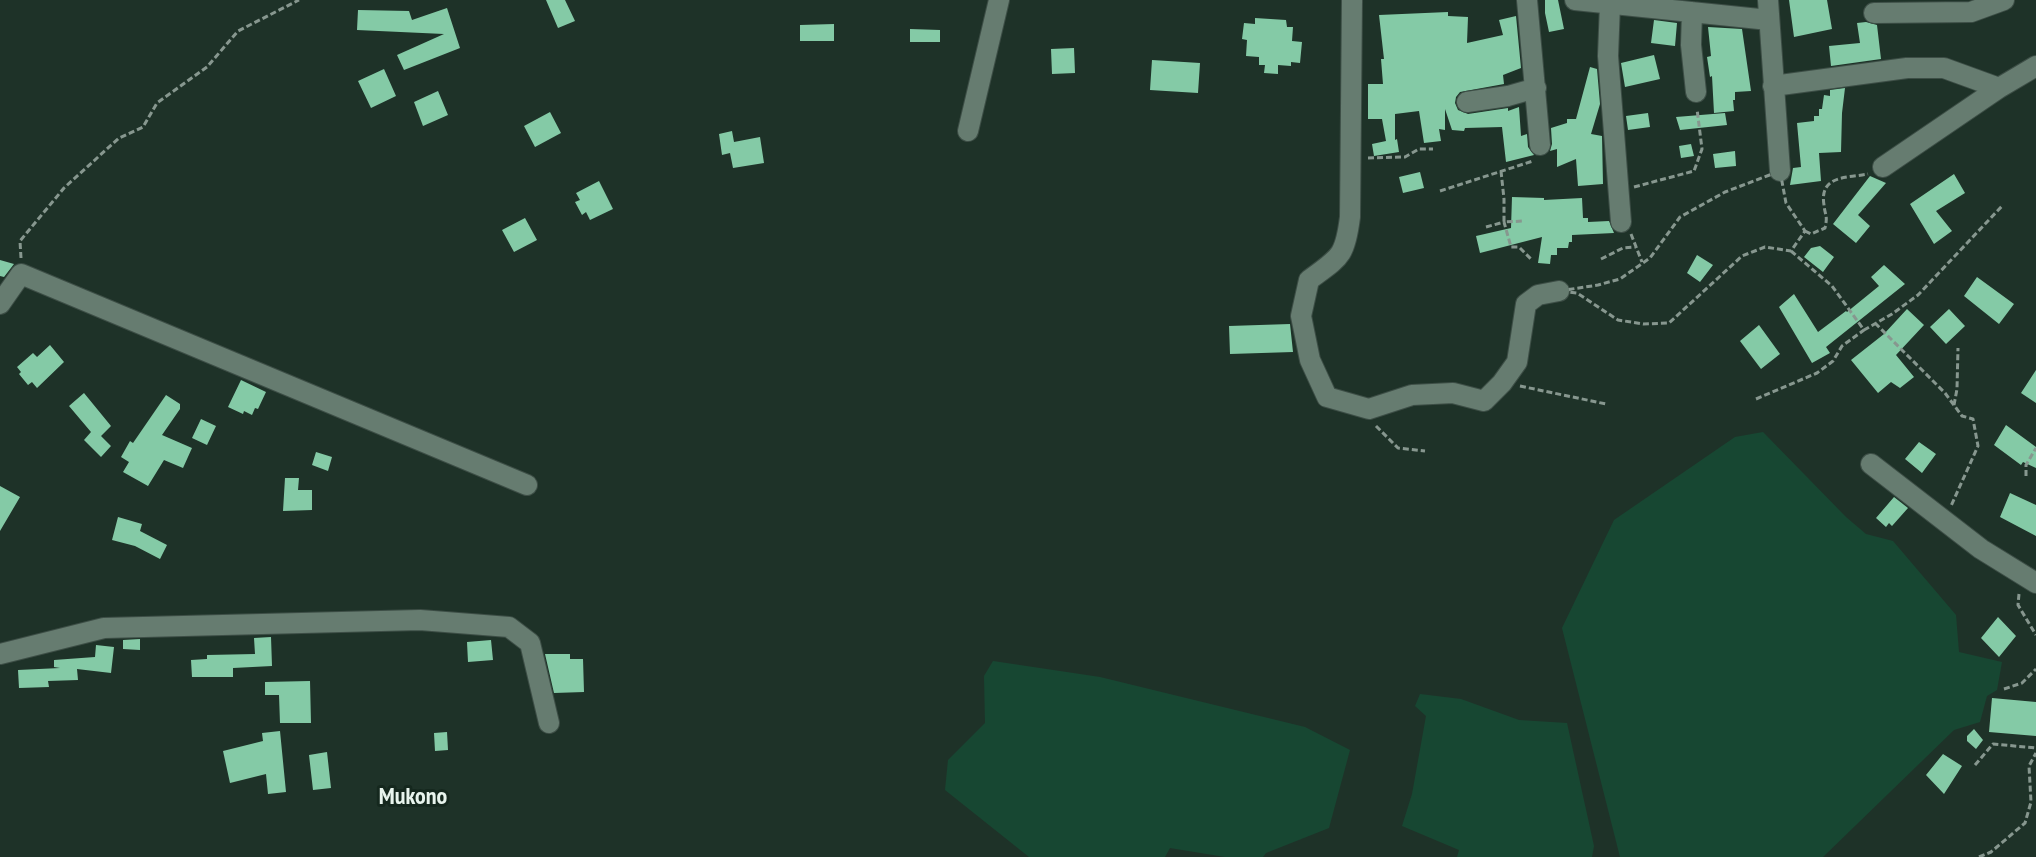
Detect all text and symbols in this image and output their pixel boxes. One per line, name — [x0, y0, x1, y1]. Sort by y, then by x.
district label: Mukono — [379, 783, 447, 811]

